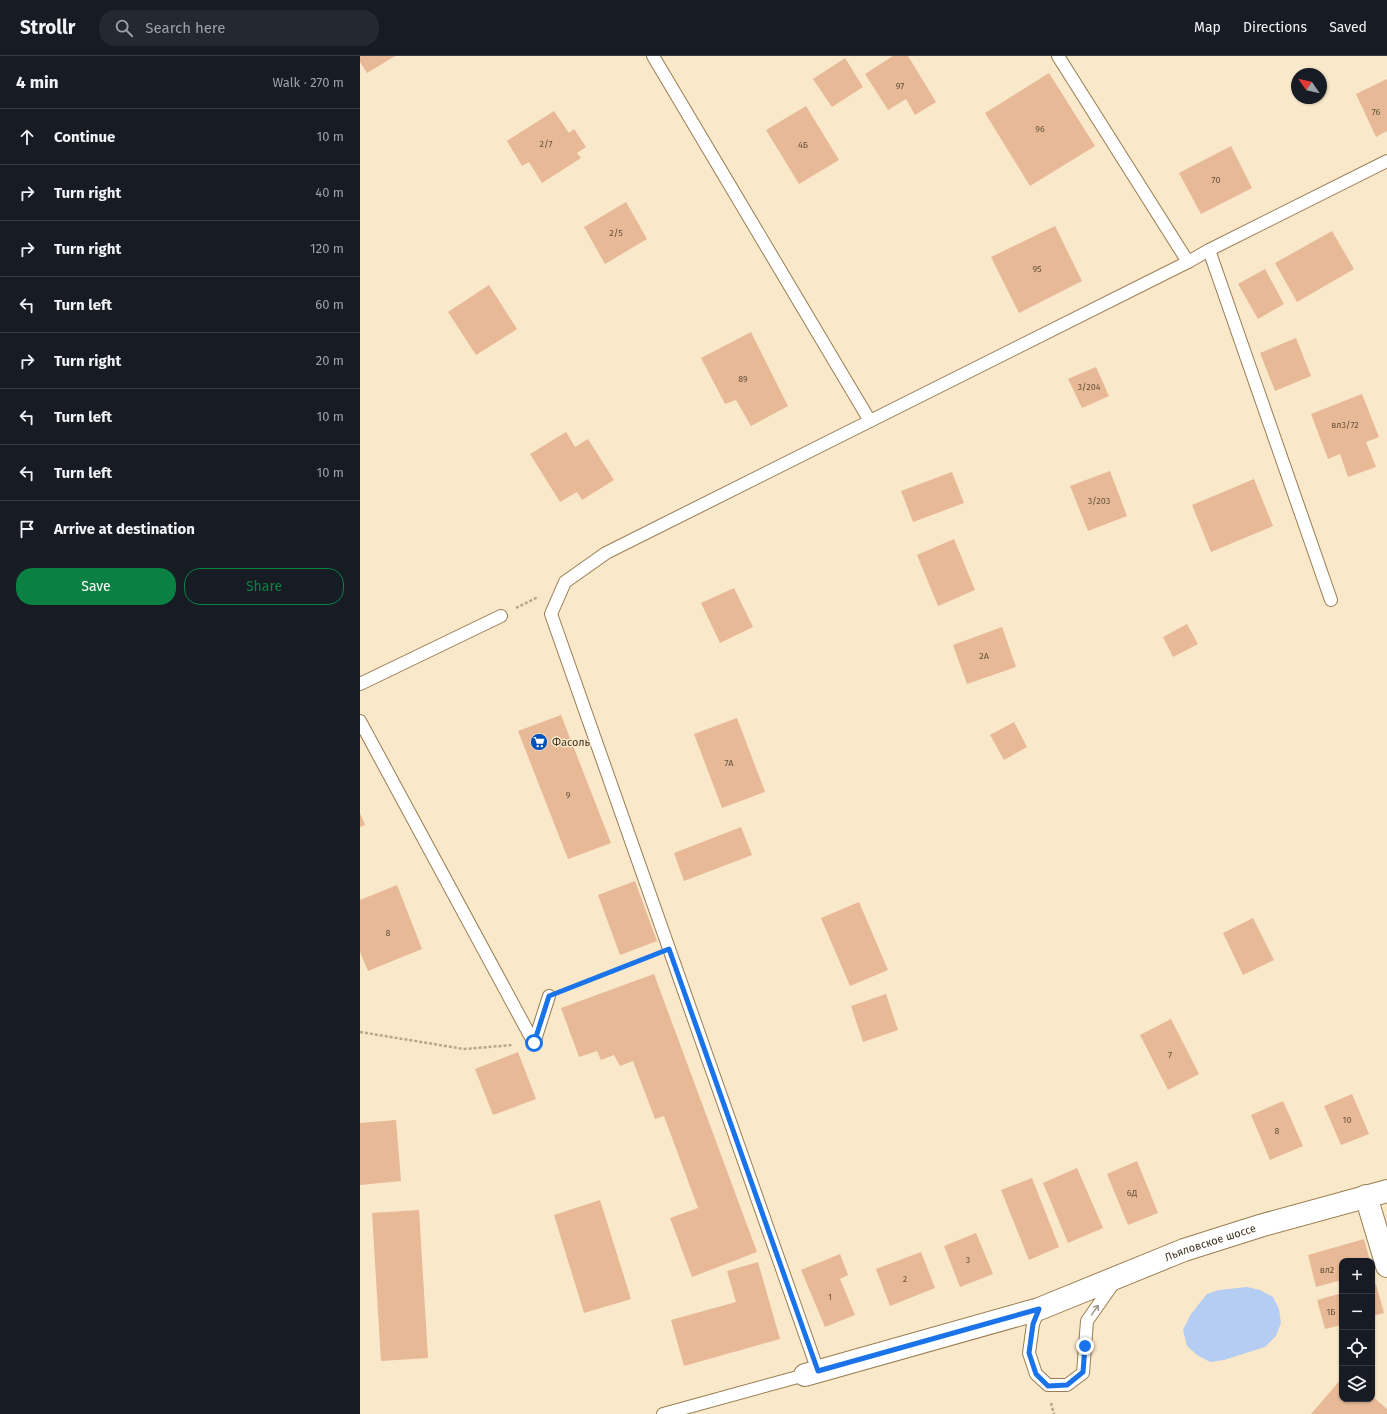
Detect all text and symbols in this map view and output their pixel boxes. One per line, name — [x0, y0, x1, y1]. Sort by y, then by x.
search box — [99, 10, 379, 46]
text: Strollr — [20, 16, 75, 39]
icon: search — [113, 17, 135, 39]
text: Search here — [145, 19, 225, 37]
text: Map — [1194, 19, 1221, 36]
text: Directions — [1243, 19, 1307, 36]
text: Saved — [1329, 19, 1367, 36]
north arrow — [1291, 68, 1327, 104]
text: 4 min — [16, 72, 59, 93]
text: Walk · 270 m — [272, 75, 344, 90]
house number: 97 — [896, 81, 904, 91]
house number: 76 — [1372, 107, 1380, 117]
house number: 96 — [1035, 124, 1045, 134]
icon: ahead — [16, 126, 38, 148]
text: Continue — [54, 128, 115, 146]
text: 10 m — [317, 129, 344, 144]
house number: 2/7 — [539, 139, 553, 149]
house number: 4Б — [798, 140, 808, 150]
house number: 70 — [1212, 175, 1220, 185]
icon: right — [16, 182, 38, 204]
text: Turn right — [54, 184, 121, 202]
text: 40 m — [315, 185, 344, 200]
house number: 2/5 — [609, 228, 623, 238]
icon: right — [16, 238, 38, 260]
text: Turn right — [54, 240, 121, 258]
text: 120 m — [310, 241, 344, 256]
house number: 95 — [1032, 264, 1042, 274]
icon: left — [16, 294, 38, 316]
text: Turn left — [54, 296, 112, 314]
text: 60 m — [315, 297, 344, 312]
icon: right — [16, 350, 38, 372]
text: Turn right — [54, 352, 121, 370]
text: 20 m — [316, 353, 344, 368]
house number: 89 — [738, 374, 748, 384]
house number: 3/204 — [1078, 382, 1101, 392]
icon: left — [16, 406, 38, 428]
text: Turn left — [54, 408, 112, 426]
text: 10 m — [317, 409, 344, 424]
house number: вл3/72 — [1331, 420, 1359, 430]
icon: left — [16, 462, 38, 484]
text: Turn left — [54, 464, 112, 482]
text: 10 m — [317, 465, 344, 480]
house number: 3/203 — [1088, 496, 1110, 506]
icon: arrive — [16, 518, 38, 540]
text: Arrive at destination — [54, 520, 195, 538]
button: Save — [16, 568, 176, 605]
button: Share — [184, 568, 344, 605]
house number: 2А — [979, 651, 990, 661]
supermarket icon: Фасоль — [529, 732, 549, 752]
place label: Фасоль — [552, 736, 591, 749]
house number: 7А — [725, 758, 734, 768]
house number: 9 — [566, 790, 571, 800]
house number: 8 — [386, 928, 391, 938]
route start — [525, 1034, 543, 1052]
house number: 7 — [1168, 1050, 1172, 1060]
house number: 10 — [1343, 1115, 1351, 1125]
house number: 8 — [1275, 1126, 1280, 1136]
house number: 6Д — [1127, 1188, 1138, 1198]
street label: Льяловское шоссе — [1163, 1222, 1258, 1264]
house number: 3 — [966, 1255, 970, 1265]
map controls — [1339, 1258, 1375, 1402]
button: + — [1339, 1258, 1375, 1294]
house number: вл2 — [1320, 1265, 1334, 1275]
house number: 2 — [903, 1274, 907, 1284]
house number: 1 — [828, 1292, 832, 1302]
button: − — [1339, 1294, 1375, 1330]
one-way arrow — [1091, 1305, 1099, 1316]
house number: 1Б — [1326, 1307, 1336, 1317]
button: locate — [1339, 1330, 1375, 1366]
route end — [1076, 1337, 1094, 1355]
button: layers — [1339, 1366, 1375, 1402]

